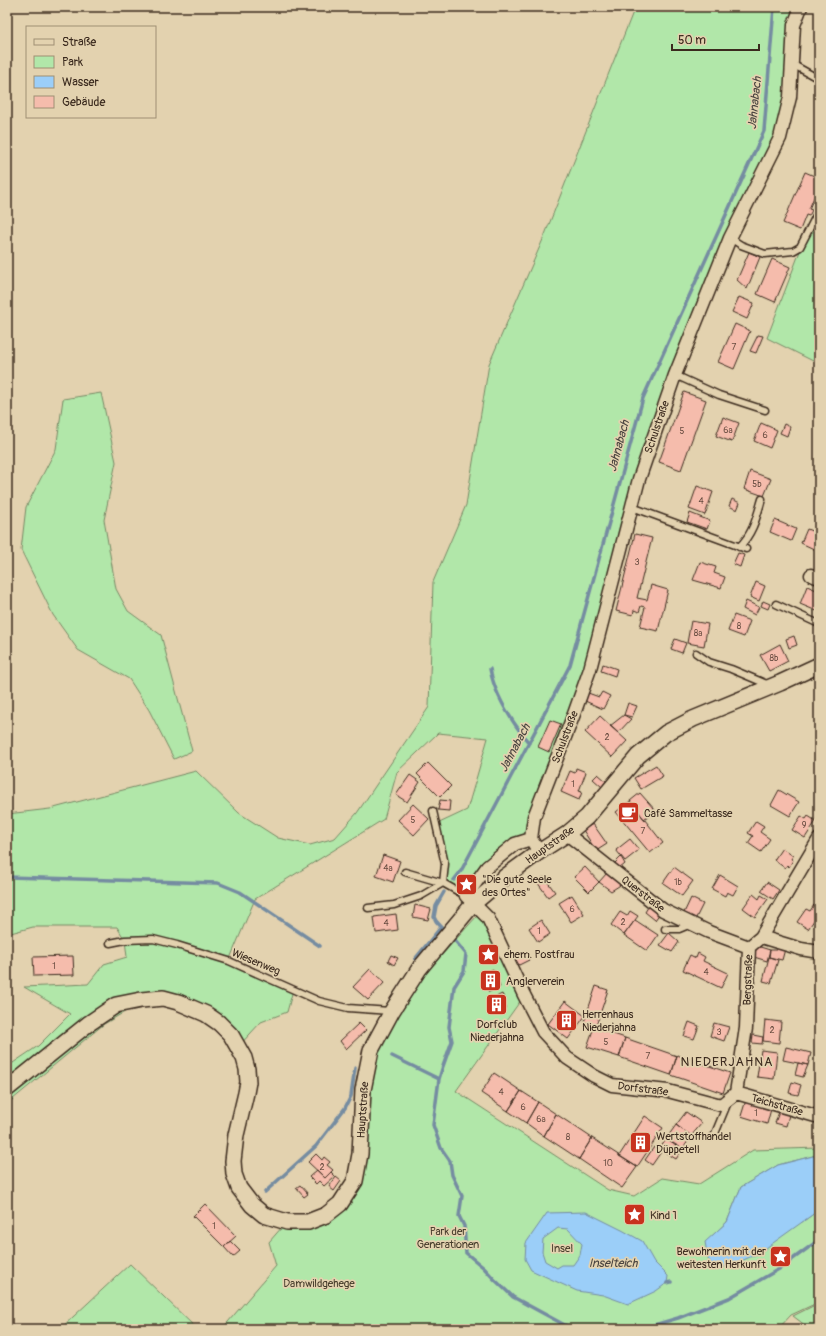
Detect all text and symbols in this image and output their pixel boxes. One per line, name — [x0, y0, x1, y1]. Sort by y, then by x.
legend — [26, 26, 156, 118]
scale bar — [672, 26, 759, 52]
text: 50 m — [678, 33, 706, 48]
text: Straße — [62, 35, 96, 50]
text: Park — [62, 55, 83, 70]
text: Wasser — [62, 75, 99, 90]
water label: Jahnabach — [745, 75, 765, 130]
text: Gebäude — [62, 95, 106, 110]
house number: 7 — [732, 342, 737, 353]
street label: Schulstraße — [642, 398, 672, 455]
water label: Jahnabach — [605, 417, 633, 473]
house number: 6a — [723, 425, 733, 436]
house number: 5 — [680, 426, 685, 437]
house number: 6 — [762, 430, 768, 441]
house number: 5b — [752, 479, 762, 490]
house number: 4 — [698, 496, 704, 507]
house number: 3 — [634, 557, 640, 568]
house number: 8 — [737, 621, 742, 632]
house number: 8a — [694, 628, 702, 639]
house number: 8b — [770, 653, 779, 664]
street label: Schulstraße — [549, 708, 581, 765]
water label: Jahnabach — [496, 720, 535, 775]
house number: 2 — [604, 732, 610, 743]
house number: 1 — [571, 779, 575, 790]
cafe icon: Café Sammeltasse — [615, 800, 641, 826]
place label: Café Sammeltasse — [644, 807, 733, 820]
house number: 5 — [411, 815, 416, 826]
house number: 9 — [802, 820, 807, 831]
street label: Hauptstraße — [523, 823, 577, 867]
house number: 7 — [641, 826, 646, 837]
house number: 4a — [383, 863, 393, 874]
place icon: "Die gute Seele des Ortes" — [454, 872, 480, 898]
place label: "Die gute Seele des Ortes" — [482, 873, 552, 899]
street label: Querstraße — [619, 873, 668, 915]
house number: 1b — [674, 877, 683, 888]
house number: 6 — [569, 904, 575, 915]
house number: 2 — [620, 917, 626, 928]
house number: 4 — [383, 918, 389, 929]
house number: 1 — [537, 926, 541, 937]
place icon: ehem. Postfrau — [475, 941, 501, 967]
street label: Wiesenweg — [230, 946, 283, 978]
place label: ehem. Postfrau — [504, 948, 575, 961]
street label: Bergstraße — [741, 954, 755, 1006]
house number: 1 — [52, 961, 56, 972]
house number: 4 — [703, 967, 709, 978]
building icon: Anglerverein — [477, 968, 503, 994]
place label: Anglerverein — [506, 975, 564, 988]
building icon: Dorfclub Niederjahna — [484, 991, 510, 1017]
building icon: Herrenhaus Niederjahna — [553, 1007, 579, 1033]
place label: Herrenhaus Niederjahna — [582, 1008, 636, 1034]
place label: Dorfclub Niederjahna — [470, 1018, 524, 1044]
house number: 2 — [769, 1025, 775, 1036]
house number: 3 — [716, 1027, 722, 1038]
house number: 5 — [604, 1037, 609, 1048]
house number: 7 — [646, 1051, 651, 1062]
district label: NIEDERJAHNA — [681, 1054, 773, 1070]
street label: Dorfstraße — [617, 1079, 670, 1099]
street label: Hauptstraße — [355, 1081, 372, 1139]
house number: 4 — [498, 1087, 504, 1098]
street label: Teichstraße — [750, 1091, 805, 1119]
house number: 6 — [520, 1102, 526, 1113]
house number: 1 — [754, 1108, 758, 1119]
house number: 6a — [536, 1114, 546, 1125]
building icon: Wertstoffhandel Düppetell — [628, 1129, 654, 1155]
place label: Wertstoffhandel Düppetell — [656, 1130, 731, 1156]
house number: 8 — [566, 1132, 571, 1143]
house number: 10 — [603, 1158, 613, 1169]
house number: 2 — [319, 1162, 325, 1173]
place icon: Kind 1 — [622, 1202, 648, 1228]
place label: Kind 1 — [650, 1209, 677, 1222]
house number: 1 — [212, 1221, 216, 1232]
park label: Park der Generationen — [417, 1225, 479, 1251]
park label: Insel — [551, 1242, 573, 1255]
place icon: Bewohnerin mit der weitesten Herkunft — [768, 1244, 794, 1270]
place label: Bewohnerin mit der weitesten Herkunft — [676, 1245, 767, 1271]
water label: Inselteich — [589, 1256, 639, 1271]
park label: Damwildgehege — [283, 1277, 355, 1290]

